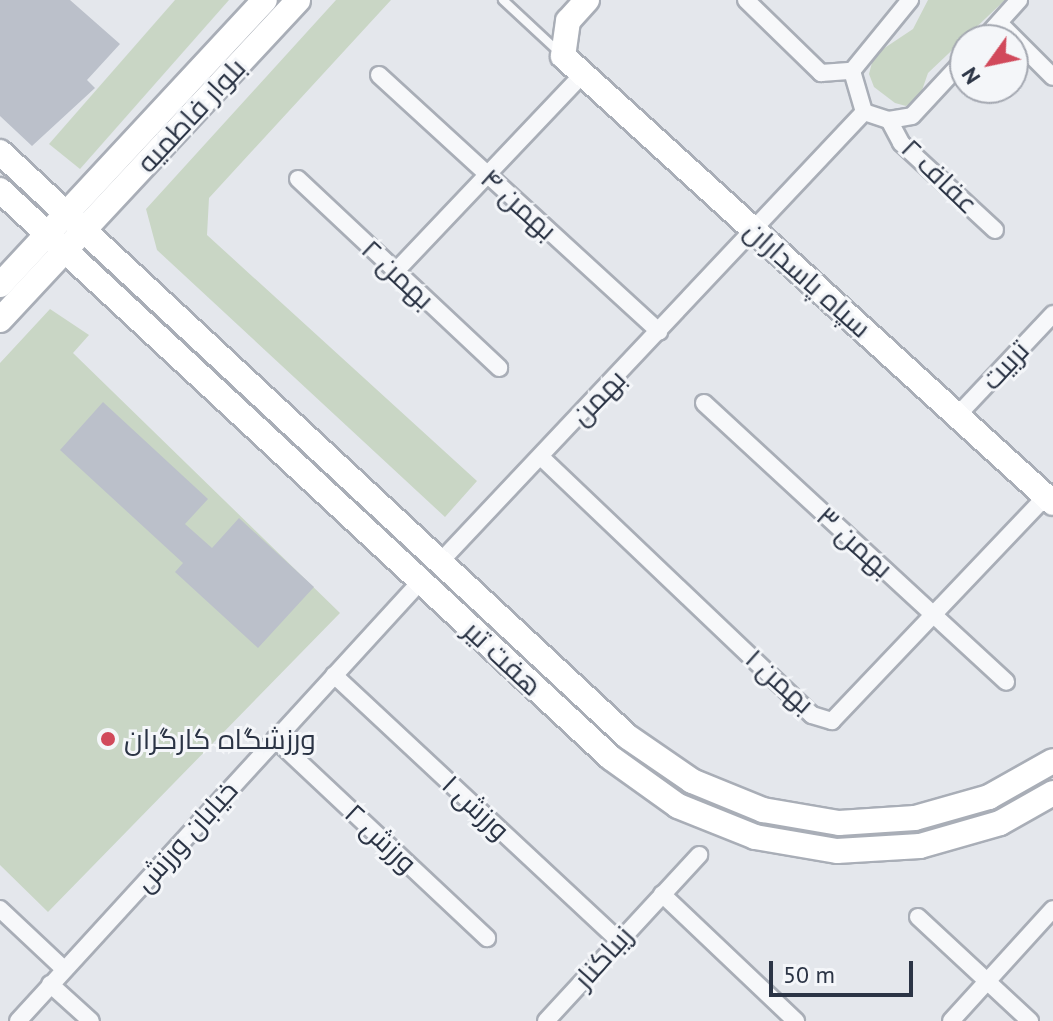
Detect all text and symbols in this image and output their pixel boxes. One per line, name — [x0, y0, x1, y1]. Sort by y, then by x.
north arrow — [949, 24, 1029, 104]
street label: بلوار فاطمیه — [130, 51, 252, 179]
text: N — [955, 62, 986, 90]
street label: عفاف ۲ — [895, 131, 985, 221]
street label: بهمن ۴ — [474, 161, 564, 247]
street label: سپاه پاسداران — [738, 214, 878, 344]
street label: بهمن ۲ — [355, 232, 441, 316]
street label: تربیت — [974, 334, 1036, 396]
street label: بهمن — [564, 362, 632, 432]
street label: بهمن ۳ — [810, 499, 900, 585]
street label: هفت تیر — [457, 613, 549, 703]
street label: بهمن ۱ — [739, 642, 821, 720]
place label: ورزشگاه کارگران — [124, 722, 316, 756]
marker: ورزشگاه کارگران — [99, 730, 117, 748]
street label: ورزش ۱ — [435, 767, 517, 847]
street label: خیابان ورزش — [127, 774, 245, 898]
street label: ورزش ۲ — [338, 796, 424, 880]
street label: زیباکنار — [566, 919, 640, 995]
scale bar — [773, 945, 917, 995]
text: 50 m — [783, 959, 835, 990]

